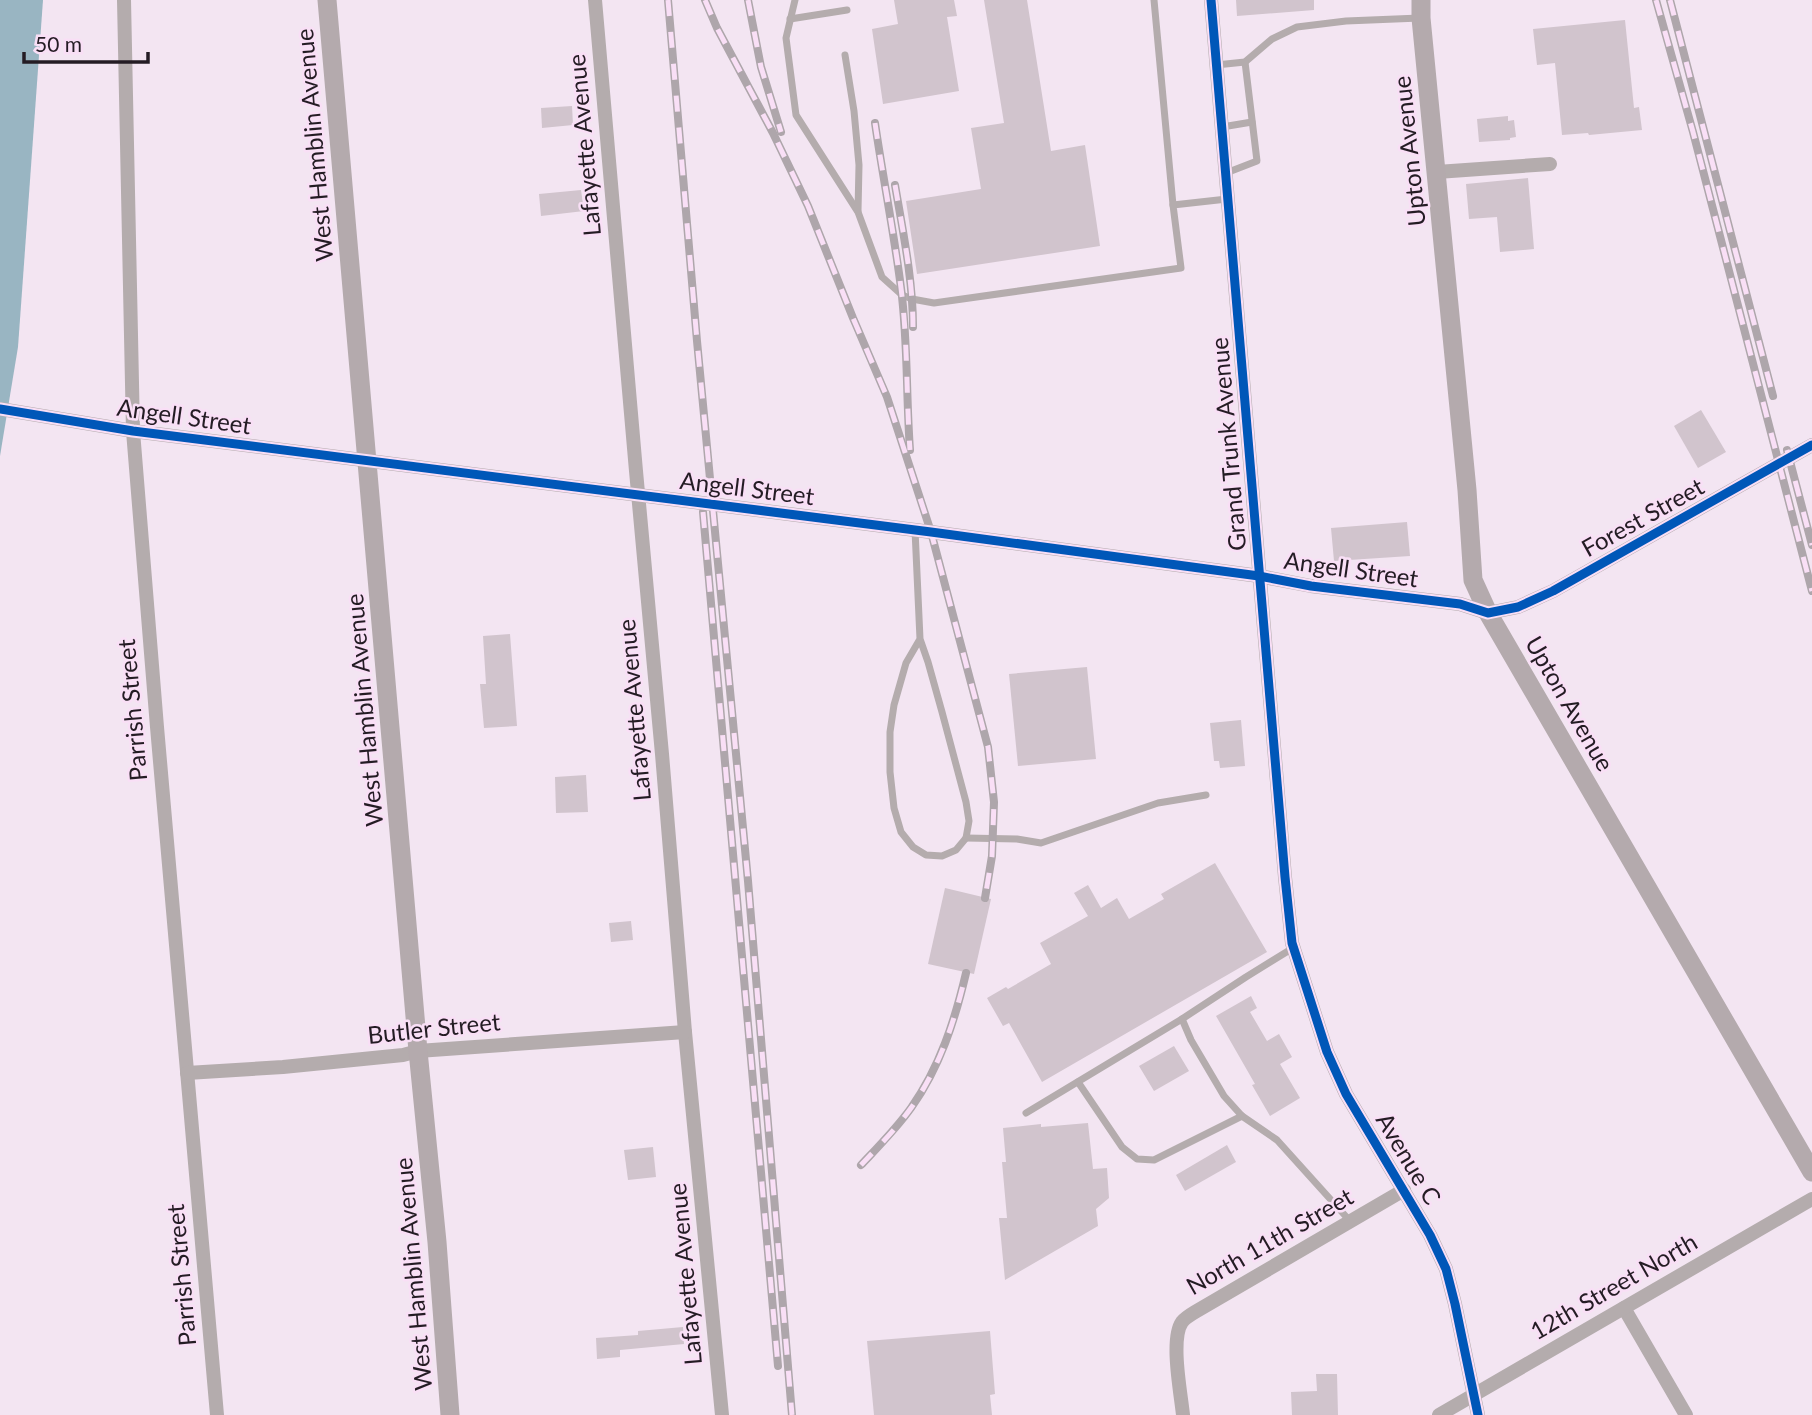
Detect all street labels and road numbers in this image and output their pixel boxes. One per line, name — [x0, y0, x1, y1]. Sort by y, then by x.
street label: West Hamblin Avenue — [289, 27, 338, 263]
street label: Lafayette Avenue — [561, 53, 606, 237]
street label: Upton Avenue — [1386, 75, 1431, 228]
street label: Grand Trunk Avenue — [1204, 336, 1251, 552]
street label: Angell Street — [115, 392, 254, 439]
street label: Angell Street — [678, 465, 816, 510]
street label: Forest Street — [1576, 471, 1709, 562]
street label: Angell Street — [1282, 545, 1421, 592]
street label: West Hamblin Avenue — [339, 592, 388, 828]
street label: Lafayette Avenue — [611, 618, 656, 802]
street label: Upton Avenue — [1520, 631, 1621, 776]
street label: Parrish Street — [111, 638, 152, 782]
street label: Butler Street — [366, 1006, 502, 1049]
street label: Avenue C — [1371, 1107, 1448, 1209]
street label: West Hamblin Avenue — [388, 1156, 437, 1392]
street label: North 11th Street — [1181, 1181, 1358, 1300]
street label: Lafayette Avenue — [662, 1182, 707, 1366]
street label: Parrish Street — [160, 1203, 201, 1347]
street label: 12th Street North — [1525, 1226, 1702, 1345]

